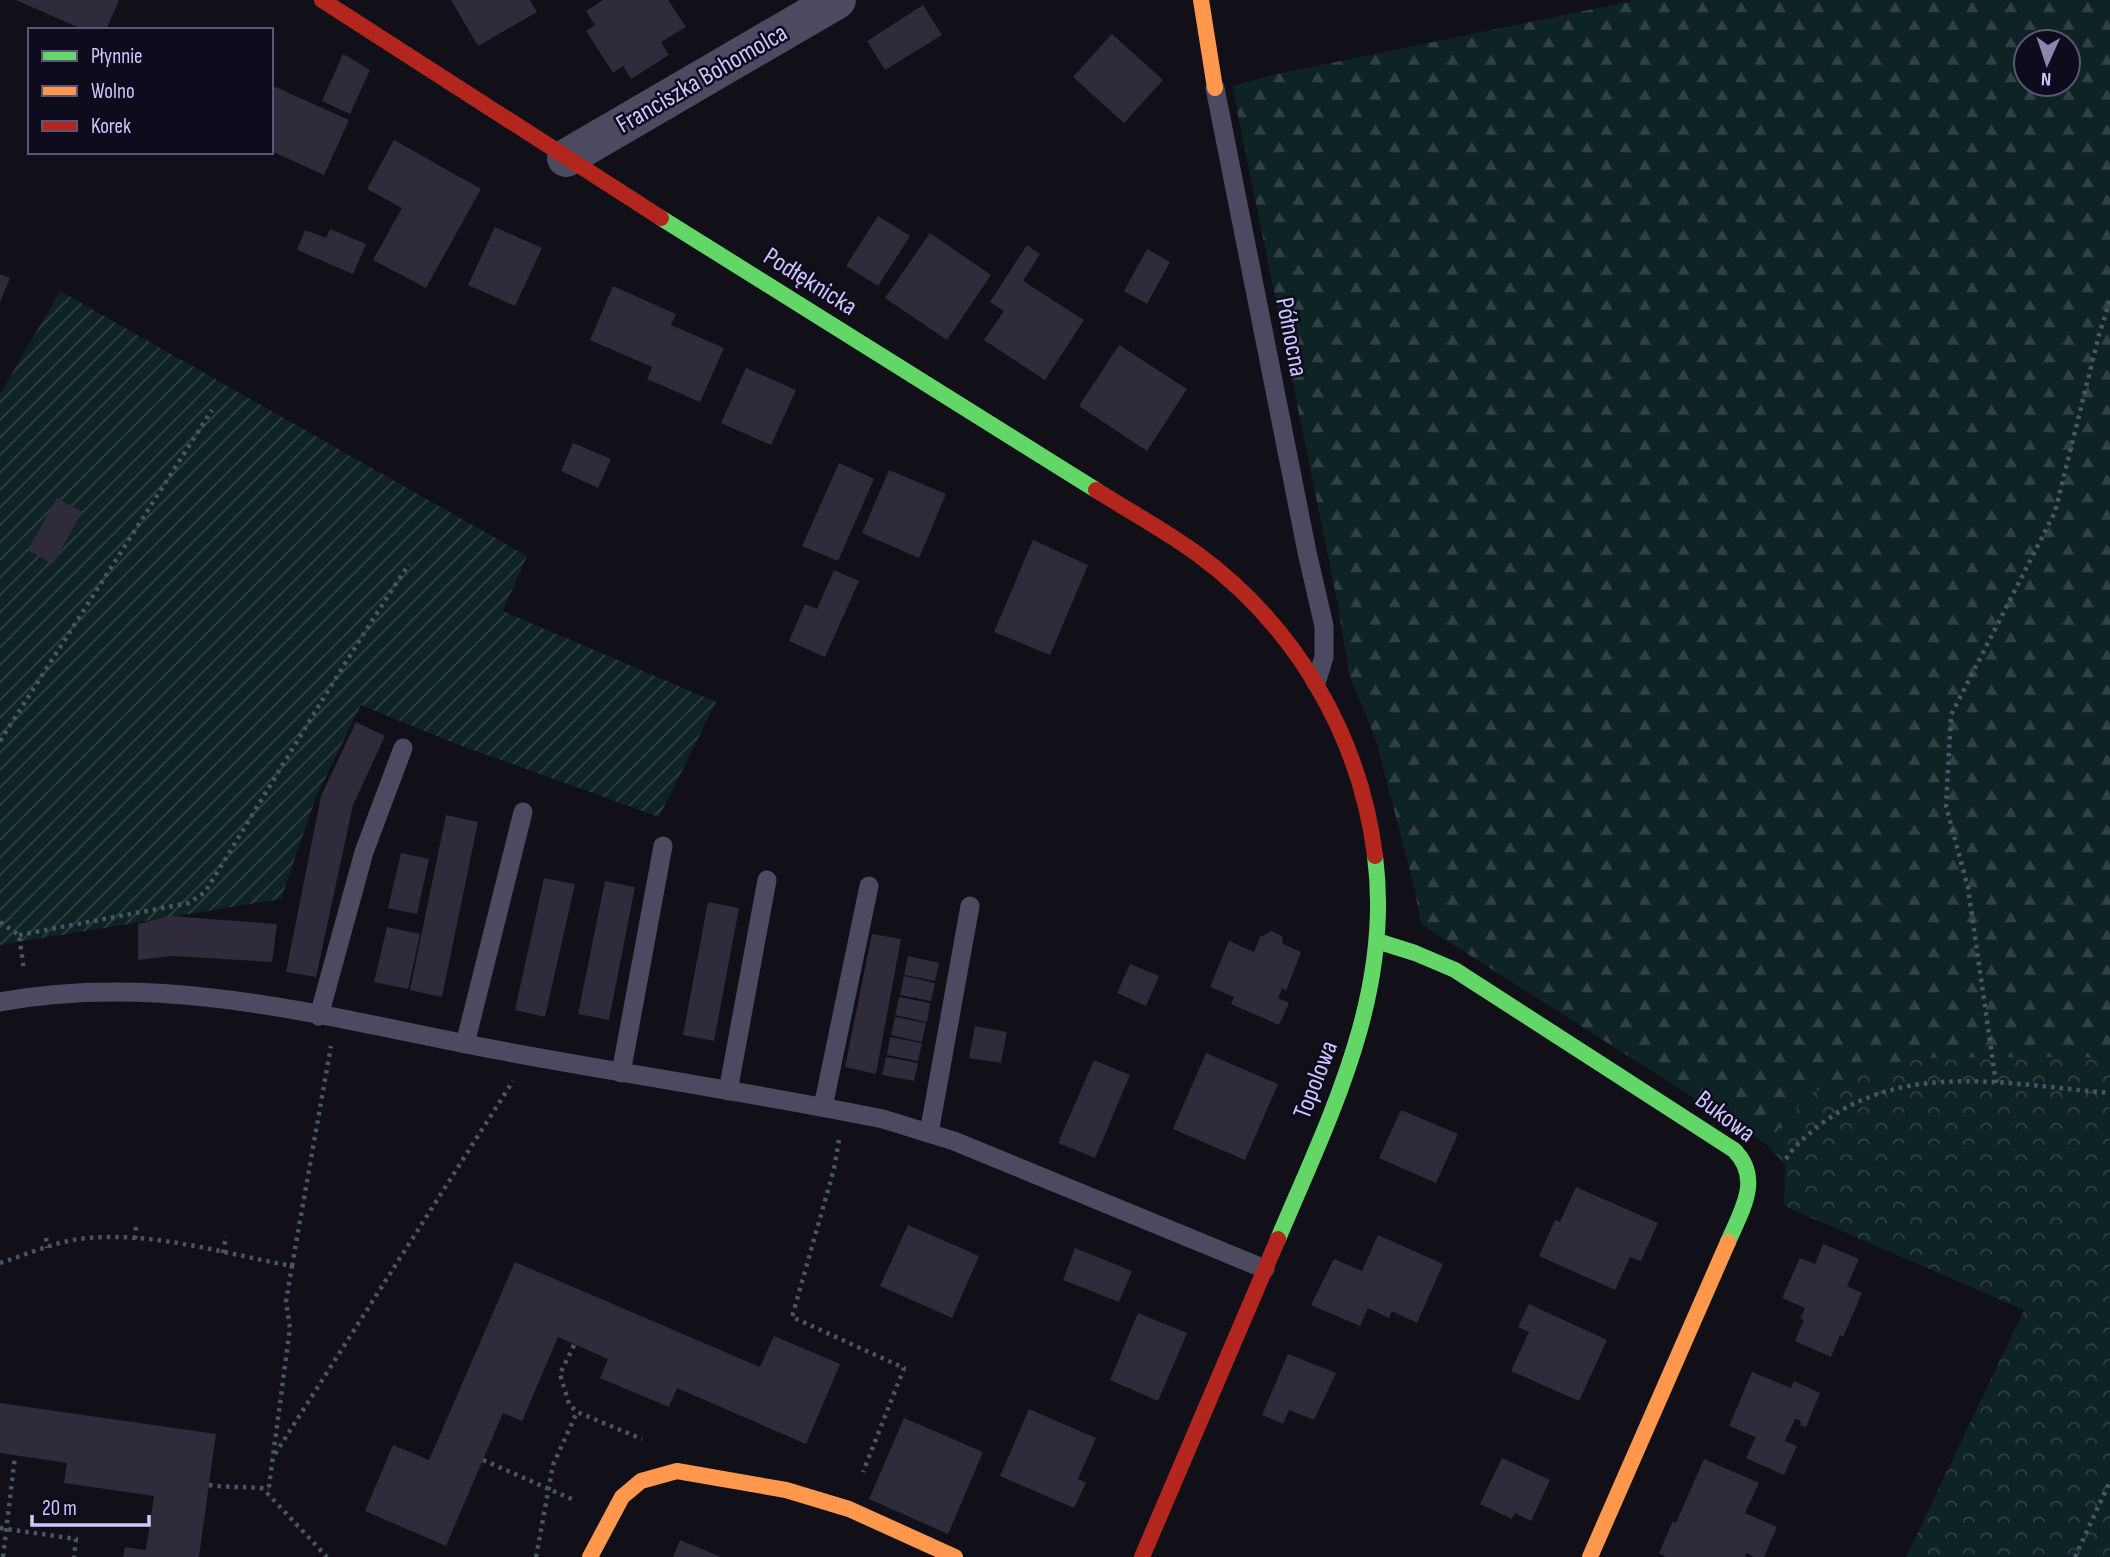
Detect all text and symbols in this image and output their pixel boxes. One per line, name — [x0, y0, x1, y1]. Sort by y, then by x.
street label: Franciszka Bohomolca — [611, 17, 793, 141]
legend — [28, 28, 273, 154]
north arrow — [2012, 28, 2082, 98]
text: Płynnie — [91, 44, 143, 69]
text: N — [2041, 67, 2052, 90]
text: Wolno — [91, 79, 135, 104]
text: Korek — [91, 114, 131, 139]
street label: Podłęknicka — [758, 241, 862, 323]
street label: Północna — [1268, 295, 1314, 379]
street label: Topolowa — [1287, 1037, 1345, 1123]
street label: Bukowa — [1689, 1084, 1761, 1150]
scale bar — [32, 1484, 149, 1528]
text: 20 m — [42, 1496, 77, 1521]

